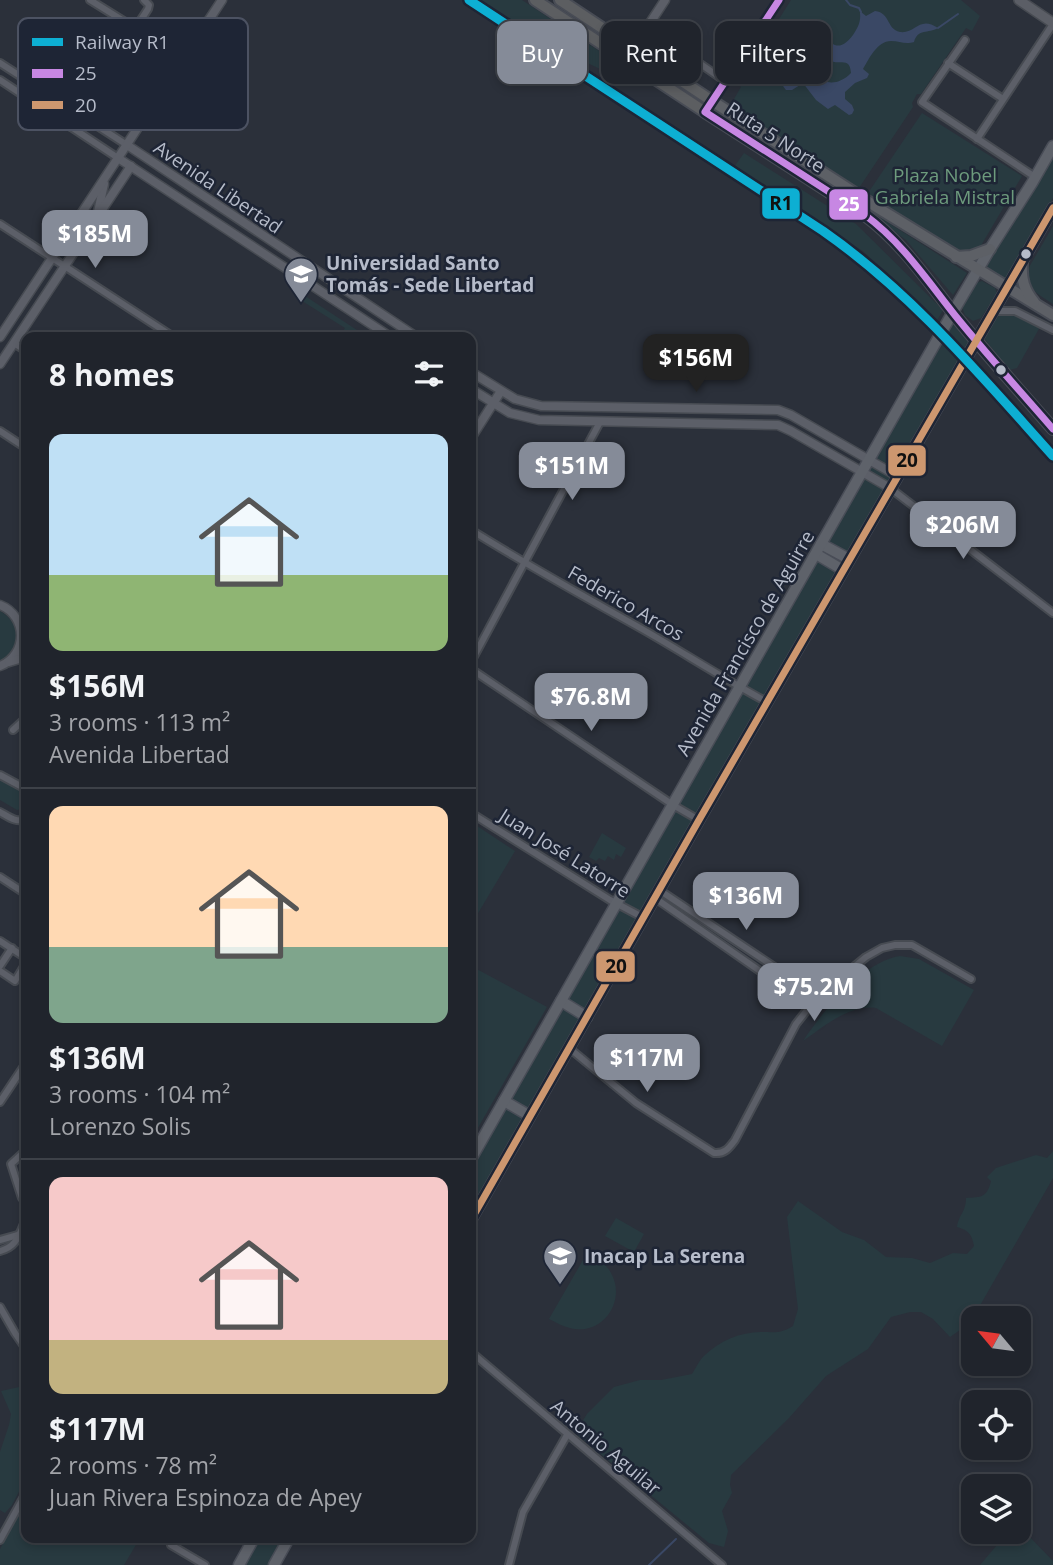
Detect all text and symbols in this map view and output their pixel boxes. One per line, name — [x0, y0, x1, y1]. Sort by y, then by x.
legend — [18, 18, 248, 130]
chip: Buy — [497, 21, 587, 84]
chip: Rent — [601, 21, 701, 84]
chip: Filters — [715, 21, 831, 84]
text: Railway R1 — [75, 29, 169, 55]
text: 25 — [75, 60, 97, 86]
text: 20 — [75, 92, 97, 118]
street label: Ruta 5 Norte — [722, 95, 830, 179]
street label: Avenida Libertad — [149, 134, 287, 240]
park label: Plaza Nobel Gabriela Mistral — [875, 162, 1015, 210]
line badge: R1 — [761, 187, 801, 220]
line badge: 25 — [828, 188, 869, 221]
text: R1 — [769, 190, 793, 216]
text: 25 — [838, 191, 860, 217]
pin: $185M — [46, 210, 144, 270]
text: $185M — [58, 217, 132, 249]
unlabelled marker — [1019, 247, 1033, 261]
place label: Universidad Santo Tomás - Sede Libertad — [326, 250, 534, 298]
school or university icon: Universidad Santo Tomás - Sede Libertad — [282, 255, 320, 304]
pin: $156M — [647, 334, 745, 394]
text: $156M — [659, 341, 733, 373]
text: 8 homes — [49, 354, 174, 395]
icon: filters — [410, 355, 448, 393]
unlabelled marker — [994, 363, 1008, 377]
pin: $151M — [523, 442, 621, 502]
line badge: 20 — [887, 444, 927, 477]
text: 20 — [896, 447, 918, 473]
text: $151M — [535, 449, 609, 481]
icon: home — [186, 479, 312, 605]
pin: $206M — [914, 502, 1012, 561]
text: $206M — [926, 508, 1000, 540]
street label: Avenida Francisco de Aguirre — [670, 526, 820, 760]
street label: Federico Arcos — [563, 559, 689, 647]
text: $156M — [49, 665, 146, 706]
pin: $76.8M — [534, 674, 648, 733]
text: $76.8M — [551, 680, 631, 712]
text: 3 rooms · 113 m² — [49, 706, 230, 738]
text: Avenida Libertad — [49, 738, 230, 770]
street label: Juan José Latorre — [493, 801, 635, 904]
icon: home — [186, 851, 312, 977]
pin: $136M — [697, 872, 795, 932]
text: $136M — [709, 879, 783, 911]
line badge: 20 — [595, 950, 636, 983]
text: 20 — [605, 953, 627, 979]
pin: $75.2M — [757, 964, 871, 1023]
text: $75.2M — [774, 970, 854, 1002]
pin: $117M — [598, 1034, 696, 1094]
text: $136M — [49, 1037, 146, 1078]
text: $117M — [610, 1041, 684, 1073]
text: 3 rooms · 104 m² — [49, 1078, 230, 1110]
text: Lorenzo Solis — [49, 1110, 191, 1142]
icon: home — [186, 1222, 312, 1348]
school or university icon: Inacap La Serena — [541, 1237, 579, 1286]
place label: Inacap La Serena — [584, 1243, 745, 1269]
north arrow — [961, 1306, 1031, 1376]
map controls — [961, 1306, 1031, 1544]
button: locate — [961, 1390, 1031, 1460]
street label: Antonio Aguilar — [545, 1393, 667, 1501]
text: $117M — [49, 1408, 146, 1449]
text: 2 rooms · 78 m² — [49, 1449, 217, 1481]
button: layers — [961, 1474, 1031, 1544]
text: Juan Rivera Espinoza de Apey — [49, 1481, 362, 1513]

